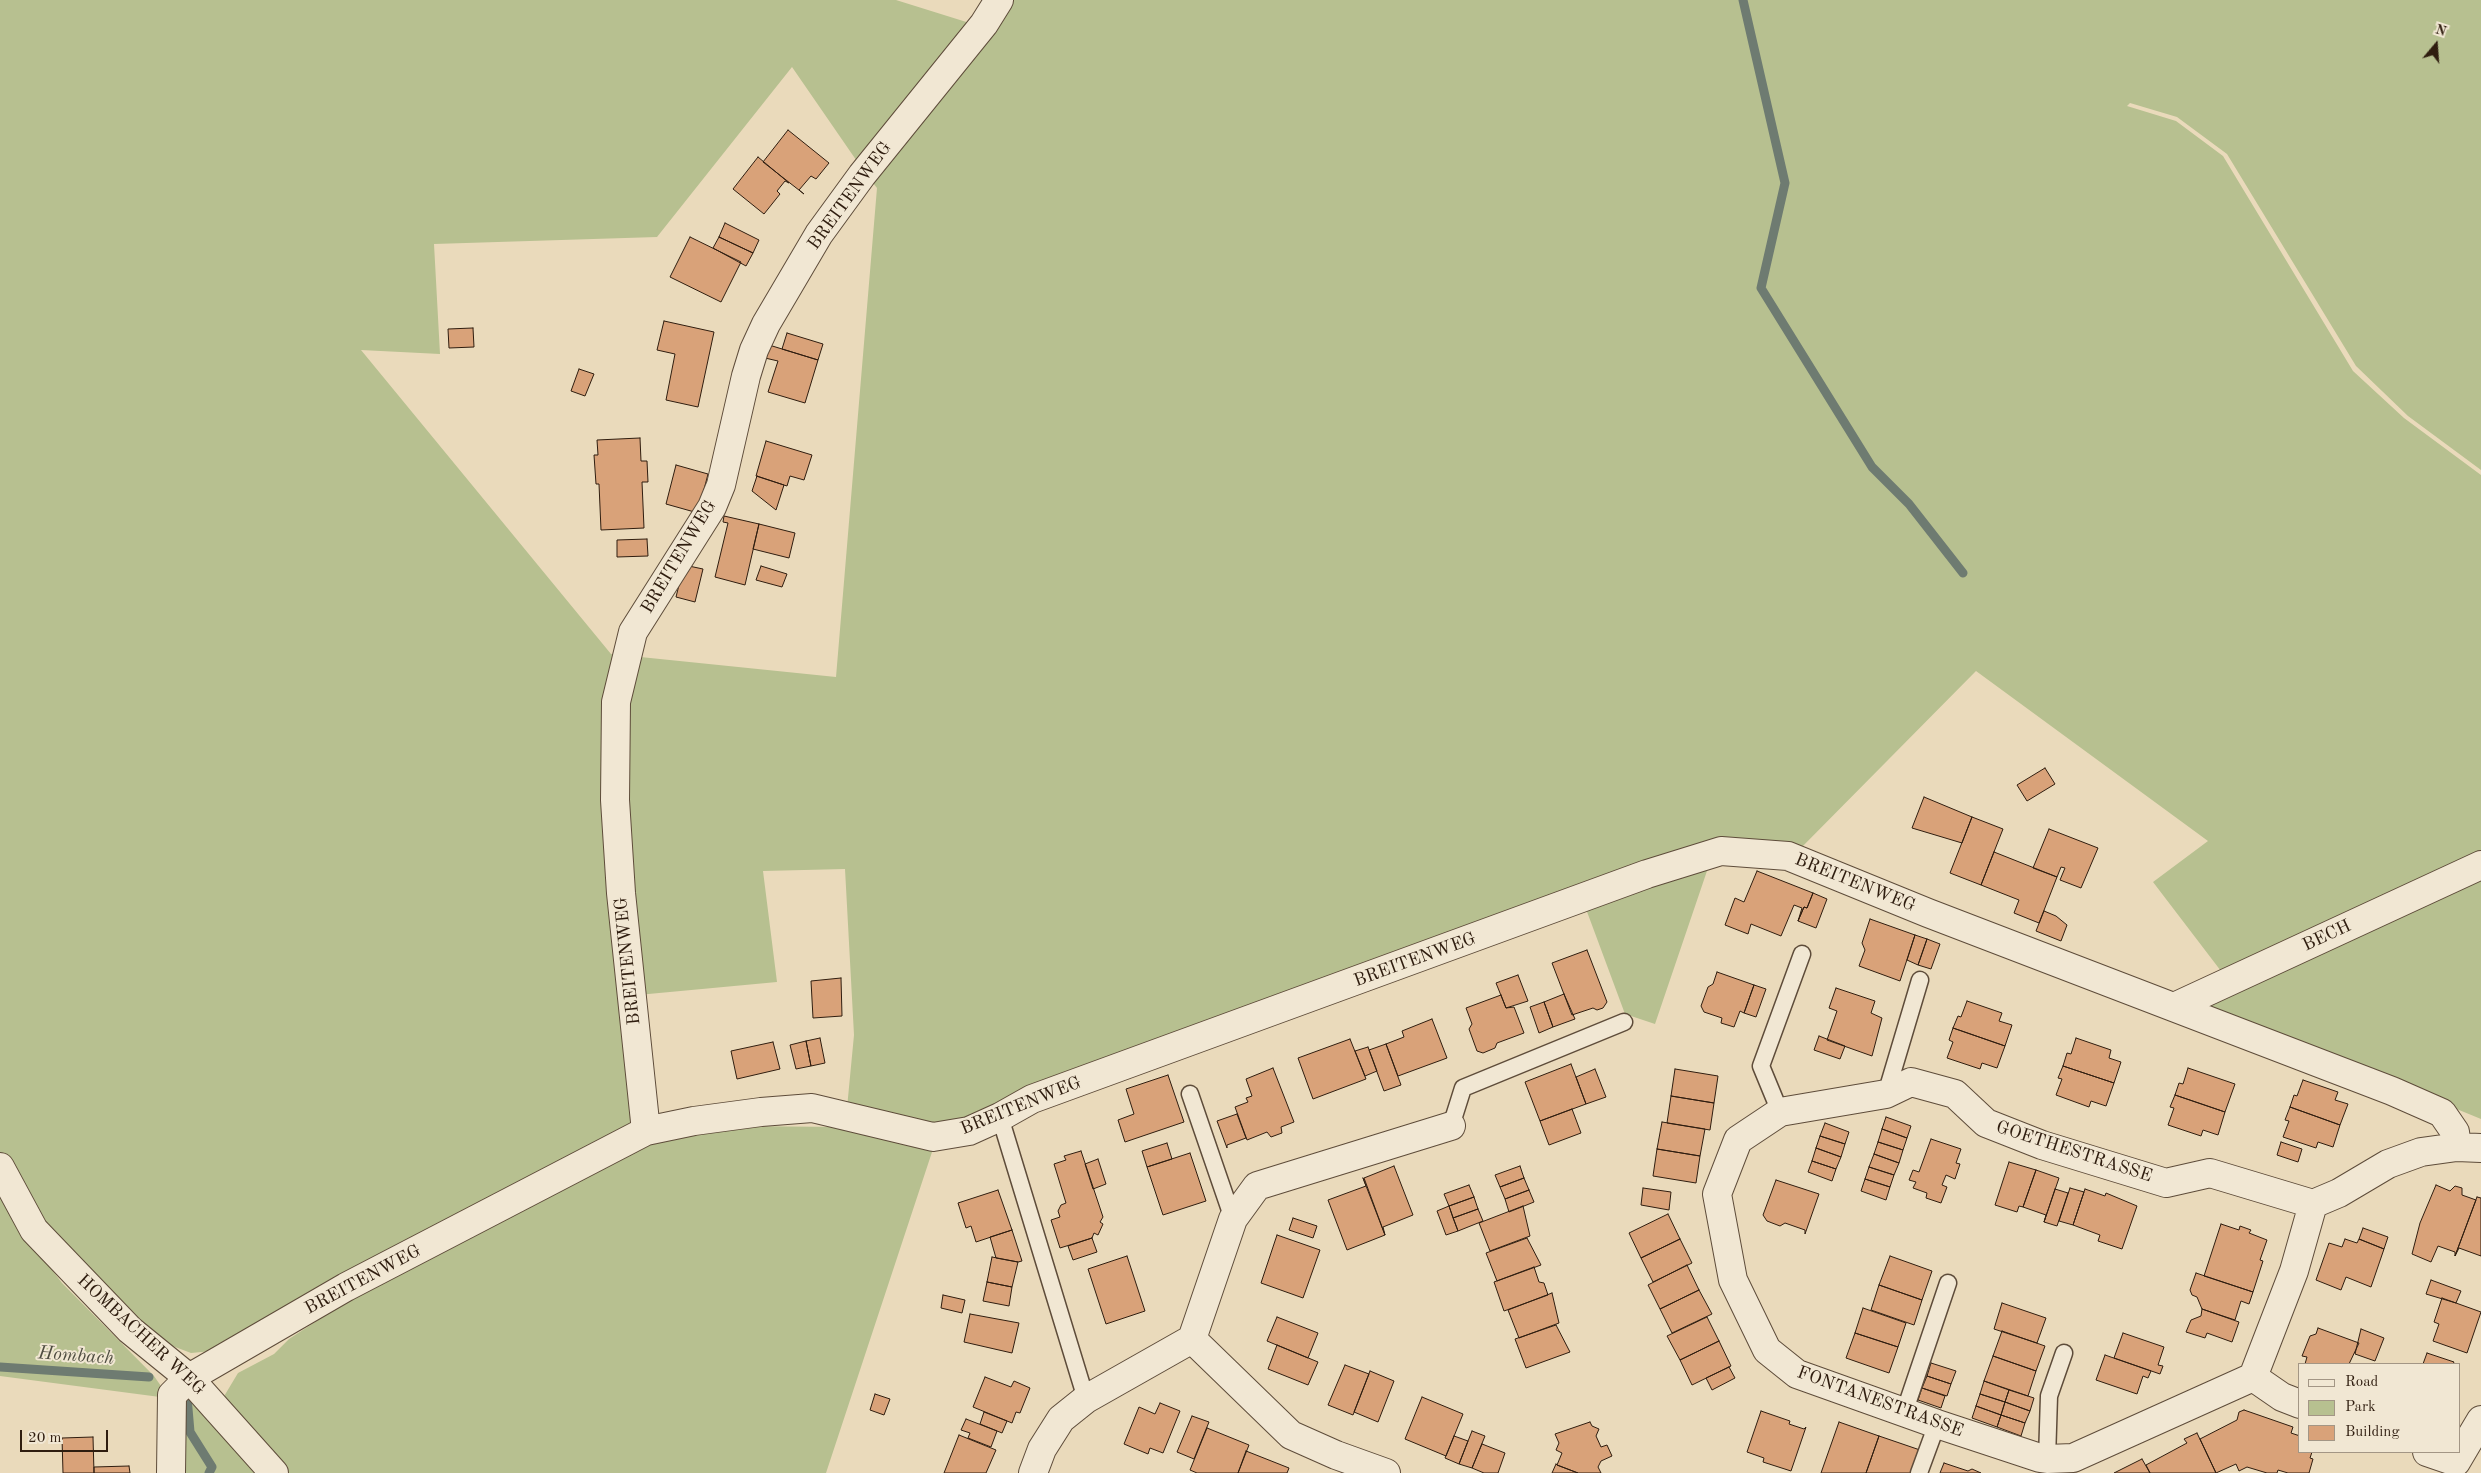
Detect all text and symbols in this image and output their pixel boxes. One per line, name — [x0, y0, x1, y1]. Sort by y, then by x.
north arrow — [2411, 20, 2461, 70]
text: N — [2433, 22, 2448, 39]
street label: BREITENWEG — [803, 138, 897, 254]
street label: BREITENWEG — [637, 496, 721, 618]
street label: BREITENWEG — [1791, 849, 1919, 917]
street label: BREITENWEG — [611, 896, 645, 1026]
street label: BECH — [2299, 915, 2355, 957]
street label: BREITENWEG — [1351, 928, 1479, 992]
street label: BREITENWEG — [957, 1072, 1085, 1140]
street label: GOETHESTRASSE — [1993, 1117, 2155, 1187]
street label: BREITENWEG — [301, 1240, 425, 1320]
street label: HOMBACHER WEG — [72, 1270, 210, 1400]
water label: Hombach — [37, 1342, 115, 1370]
street label: FONTANESTRASSE — [1794, 1362, 1966, 1442]
legend — [2298, 1363, 2461, 1453]
text: Road — [2345, 1375, 2378, 1390]
text: Park — [2345, 1400, 2376, 1415]
scale bar — [22, 1420, 110, 1452]
text: Building — [2345, 1425, 2400, 1440]
text: 20 m — [28, 1431, 62, 1446]

